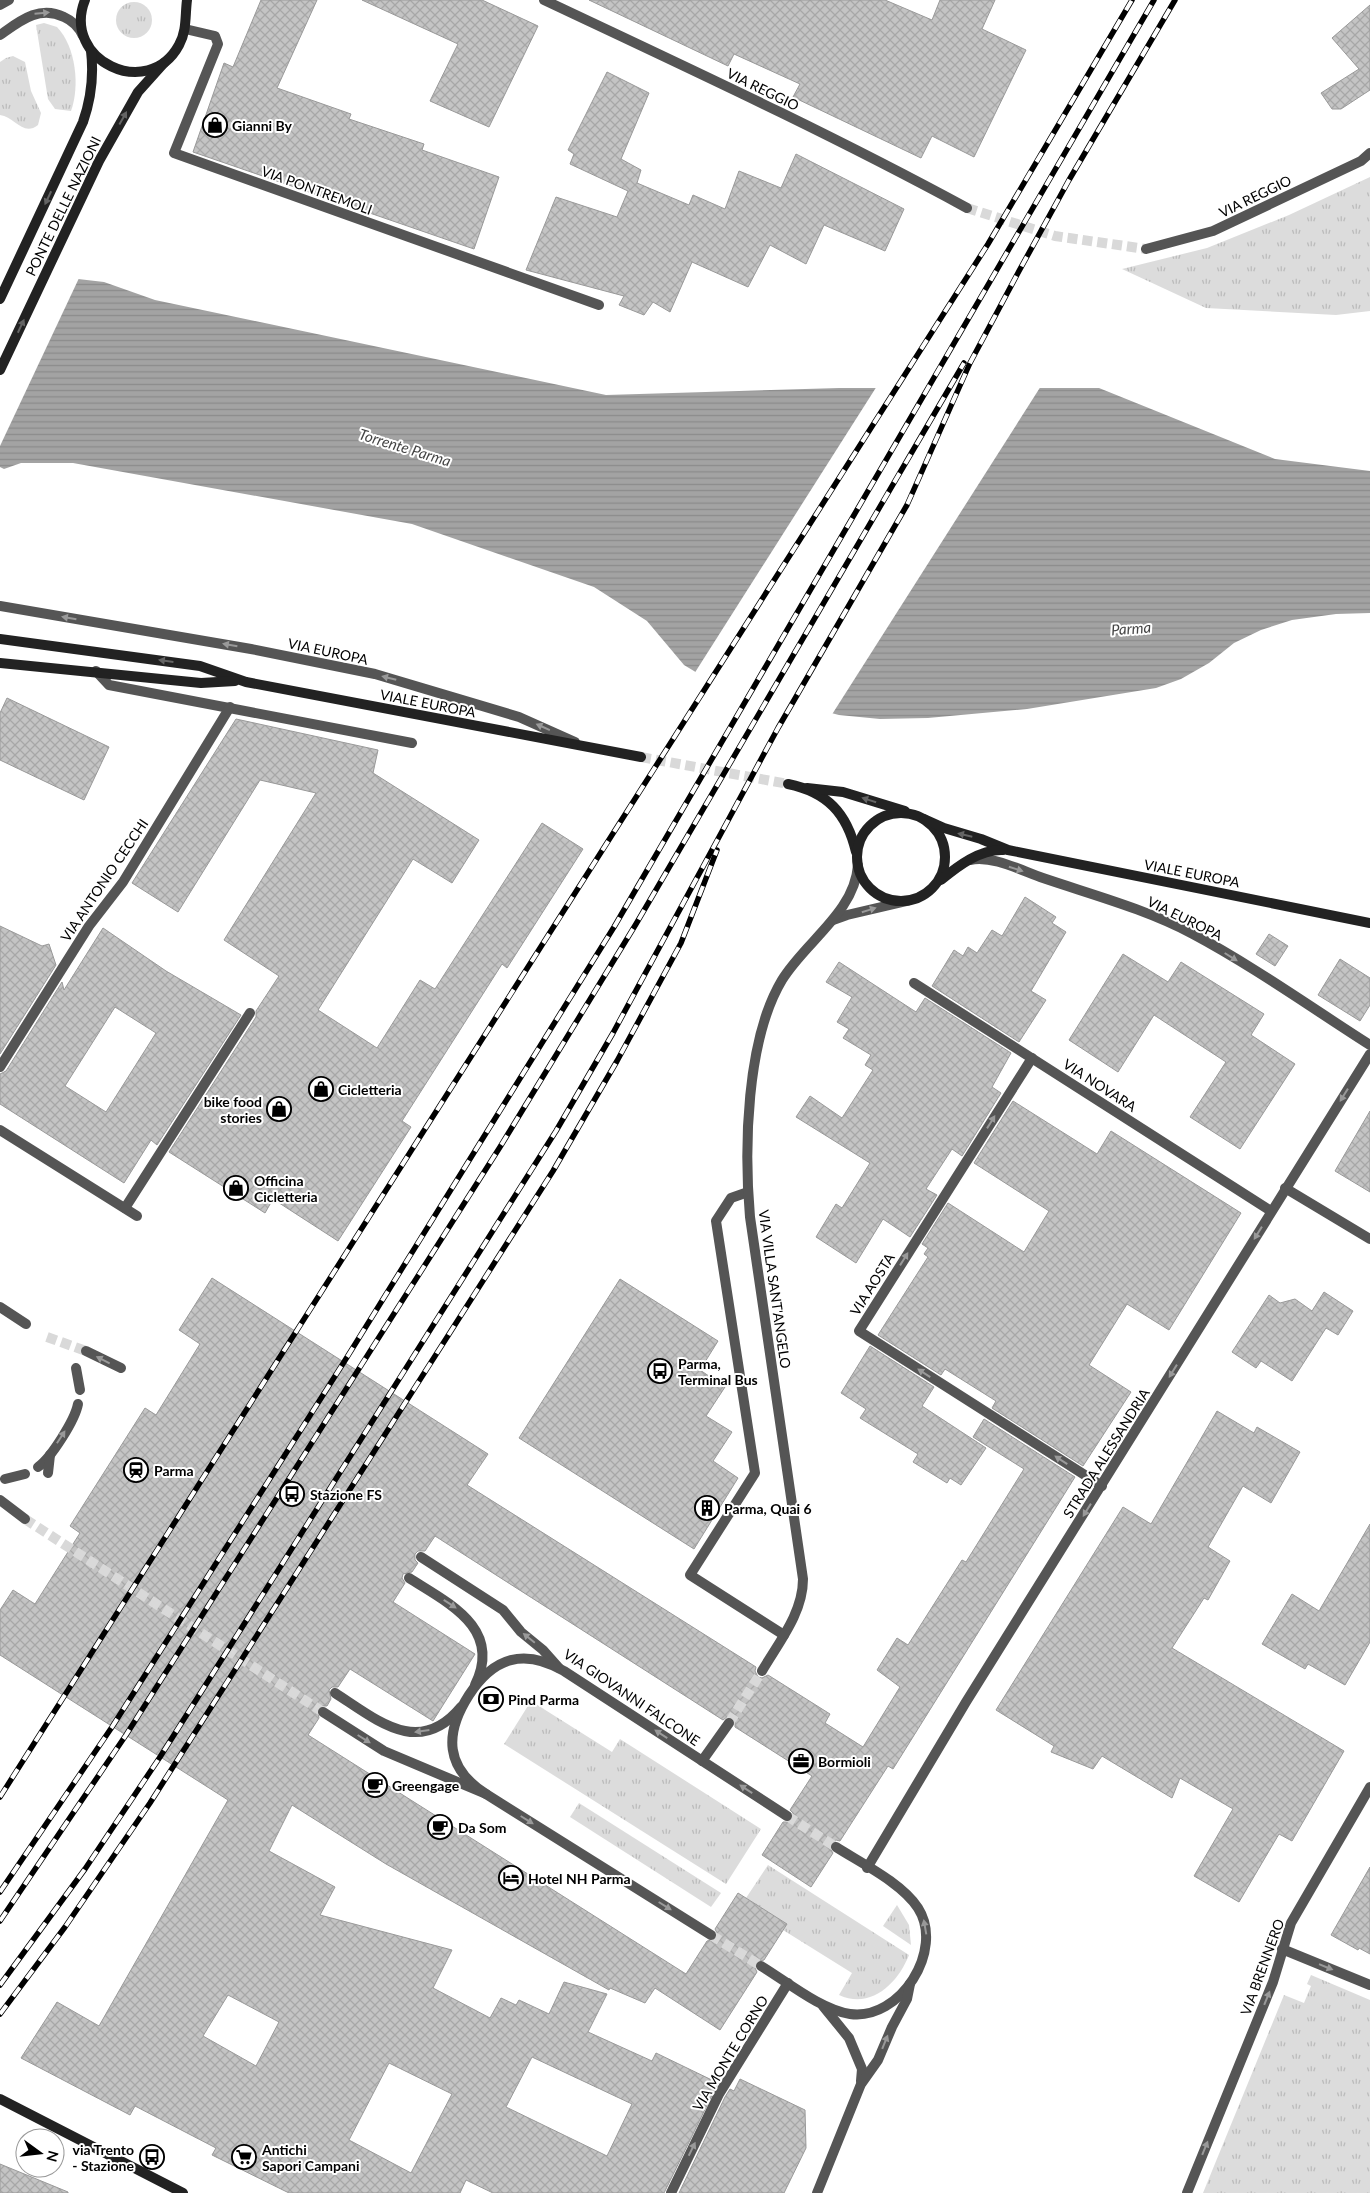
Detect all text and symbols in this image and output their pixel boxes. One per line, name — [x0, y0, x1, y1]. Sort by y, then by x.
one-way arrow — [35, 9, 51, 17]
street label: VIA REGGIO — [724, 64, 802, 114]
one-way arrow — [118, 112, 127, 125]
shop icon: Gianni By — [202, 112, 228, 138]
place label: Gianni By — [232, 117, 293, 134]
street label: PONTE DELLE NAZIONI — [22, 133, 104, 279]
street label: VIA PONTREMOLI — [259, 162, 375, 218]
street label: VIA REGGIO — [1216, 171, 1294, 221]
one-way arrow — [43, 191, 51, 205]
one-way arrow — [17, 319, 25, 333]
water label: Torrente Parma — [357, 424, 454, 470]
one-way arrow — [61, 613, 77, 621]
water label: Parma — [1110, 618, 1152, 638]
street label: VIA EUROPA — [286, 634, 370, 668]
one-way arrow — [221, 641, 237, 649]
one-way arrow — [158, 657, 174, 665]
one-way arrow — [381, 674, 396, 682]
street label: VIALE EUROPA — [379, 685, 478, 721]
one-way arrow — [536, 723, 550, 731]
one-way arrow — [861, 795, 876, 803]
street label: VIA ANTONIO CECCHI — [57, 815, 151, 945]
one-way arrow — [958, 831, 973, 839]
street label: VIALE EUROPA — [1143, 855, 1242, 891]
one-way arrow — [1009, 866, 1024, 873]
street label: VIA EUROPA — [1145, 893, 1226, 944]
one-way arrow — [862, 905, 877, 913]
one-way arrow — [1224, 952, 1237, 961]
street label: VIA NOVARA — [1060, 1055, 1140, 1115]
shop icon: Cicletteria — [308, 1076, 334, 1102]
place label: Cicletteria — [338, 1081, 402, 1098]
one-way arrow — [1339, 1089, 1349, 1102]
place label: bike food stories — [204, 1093, 262, 1126]
shop icon: bike food stories — [266, 1096, 292, 1122]
one-way arrow — [987, 1116, 996, 1129]
place label: Officina Cicletteria — [254, 1172, 318, 1205]
shop icon: Officina Cicletteria — [223, 1175, 249, 1201]
street label: VIA VILLA SANT'ANGELO — [755, 1209, 795, 1369]
one-way arrow — [1253, 1226, 1262, 1239]
street label: VIA AOSTA — [846, 1249, 898, 1318]
one-way arrow — [899, 1253, 909, 1266]
place label: Parma, Terminal Bus — [678, 1355, 758, 1388]
one-way arrow — [96, 1356, 111, 1364]
bus stop icon: Parma, Terminal Bus — [647, 1358, 673, 1384]
one-way arrow — [1168, 1365, 1177, 1378]
one-way arrow — [917, 1368, 931, 1377]
street label: STRADA ALESSANDRIA — [1059, 1385, 1153, 1521]
one-way arrow — [56, 1430, 66, 1444]
one-way arrow — [1054, 1455, 1068, 1465]
station icon: Parma — [123, 1457, 149, 1483]
place label: Parma — [154, 1462, 194, 1479]
bus stop icon: Stazione FS — [279, 1481, 305, 1507]
place label: Stazione FS — [310, 1486, 382, 1503]
building icon: Parma, Quai 6 — [694, 1495, 720, 1521]
place label: Parma, Quai 6 — [724, 1500, 812, 1517]
one-way arrow — [1083, 1503, 1092, 1516]
one-way arrow — [443, 1599, 456, 1609]
one-way arrow — [523, 1632, 536, 1643]
street label: VIA GIOVANNI FALCONE — [561, 1645, 703, 1749]
bank icon: Pind Parma — [478, 1686, 504, 1712]
place label: Pind Parma — [508, 1691, 579, 1708]
one-way arrow — [413, 1727, 429, 1735]
one-way arrow — [655, 1730, 668, 1739]
one-way arrow — [357, 1734, 371, 1743]
office icon: Bormioli — [788, 1748, 814, 1774]
place label: Bormioli — [818, 1753, 871, 1770]
cafe icon: Greengage — [362, 1772, 388, 1798]
place label: Greengage — [392, 1777, 460, 1794]
one-way arrow — [739, 1784, 753, 1794]
cafe icon: Da Som — [427, 1814, 453, 1840]
one-way arrow — [520, 1815, 534, 1825]
place label: Da Som — [458, 1819, 506, 1836]
hotel icon: Hotel NH Parma — [498, 1865, 524, 1891]
place label: Hotel NH Parma — [528, 1870, 631, 1887]
one-way arrow — [658, 1901, 671, 1911]
street label: VIA BRENNERO — [1237, 1917, 1287, 2017]
one-way arrow — [920, 1919, 928, 1935]
one-way arrow — [1319, 1964, 1333, 1972]
one-way arrow — [1264, 1990, 1271, 2005]
street label: VIA MONTE CORNO — [689, 1992, 771, 2114]
one-way arrow — [881, 2034, 889, 2049]
north arrow — [15, 2128, 65, 2178]
place label: via Trento - Stazione — [72, 2141, 135, 2174]
place label: Antichi Sapori Campani — [261, 2141, 359, 2174]
one-way arrow — [1202, 2141, 1210, 2155]
one-way arrow — [688, 2142, 696, 2156]
bus stop icon: via Trento - Stazione — [139, 2144, 165, 2170]
supermarket icon: Antichi Sapori Campani — [231, 2144, 257, 2170]
text: N — [43, 2149, 63, 2164]

